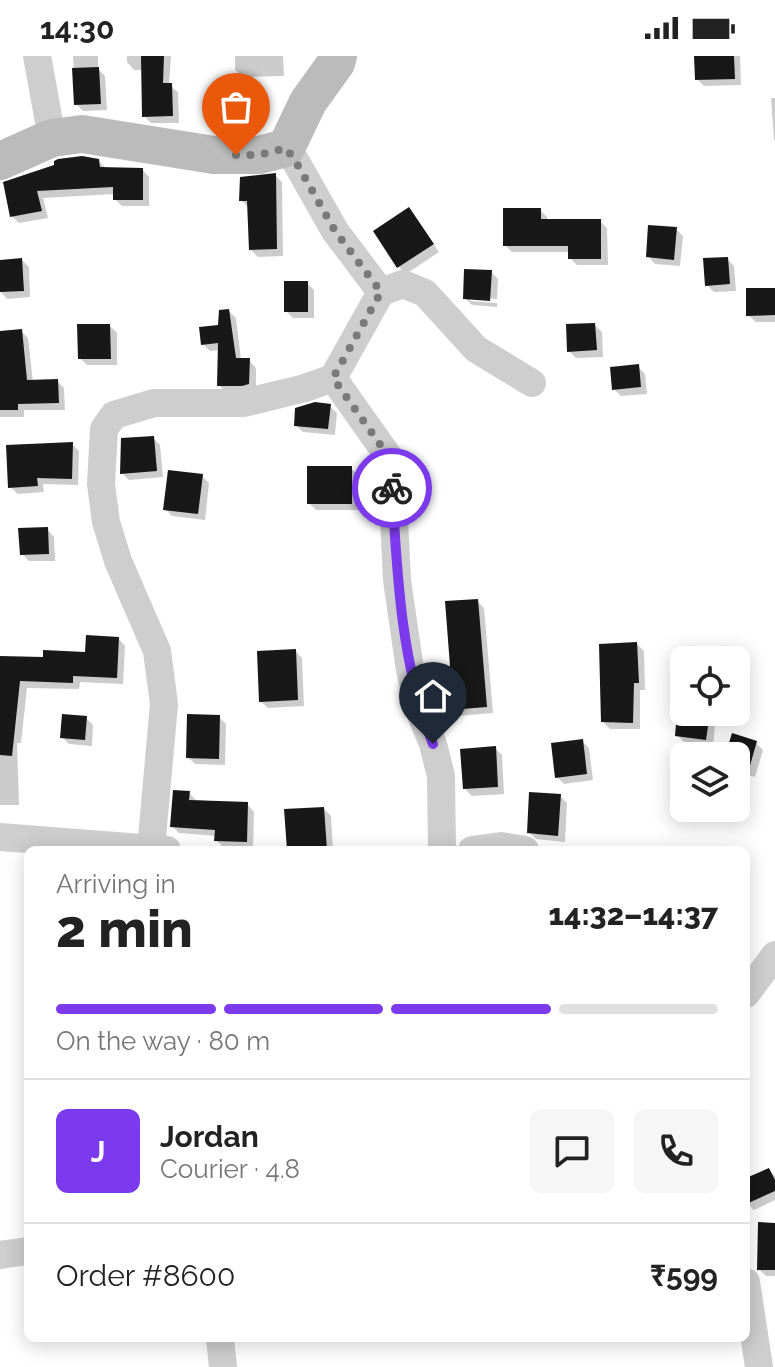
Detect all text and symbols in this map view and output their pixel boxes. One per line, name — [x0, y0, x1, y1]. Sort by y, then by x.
text: 14:30 — [40, 11, 115, 46]
pin — [202, 73, 270, 155]
icon: bag — [214, 85, 258, 129]
courier — [352, 448, 432, 528]
icon: bike — [370, 466, 414, 510]
map controls — [670, 646, 750, 822]
button: locate — [670, 646, 750, 726]
pin — [399, 662, 467, 744]
icon: home — [411, 674, 455, 718]
button: layers — [670, 742, 750, 822]
text: Arriving in — [56, 869, 176, 899]
text: 14:32–14:37 — [549, 897, 718, 932]
text: 2 min — [56, 898, 193, 959]
text: On the way · 80 m — [56, 1026, 270, 1056]
button: chat — [530, 1109, 614, 1193]
button: phone — [634, 1109, 718, 1193]
text: Jordan — [160, 1119, 259, 1154]
text: J — [91, 1134, 105, 1169]
text: Courier · 4.8 — [160, 1154, 300, 1184]
text: Order #8600 — [56, 1258, 235, 1293]
text: ₹599 — [650, 1258, 718, 1293]

